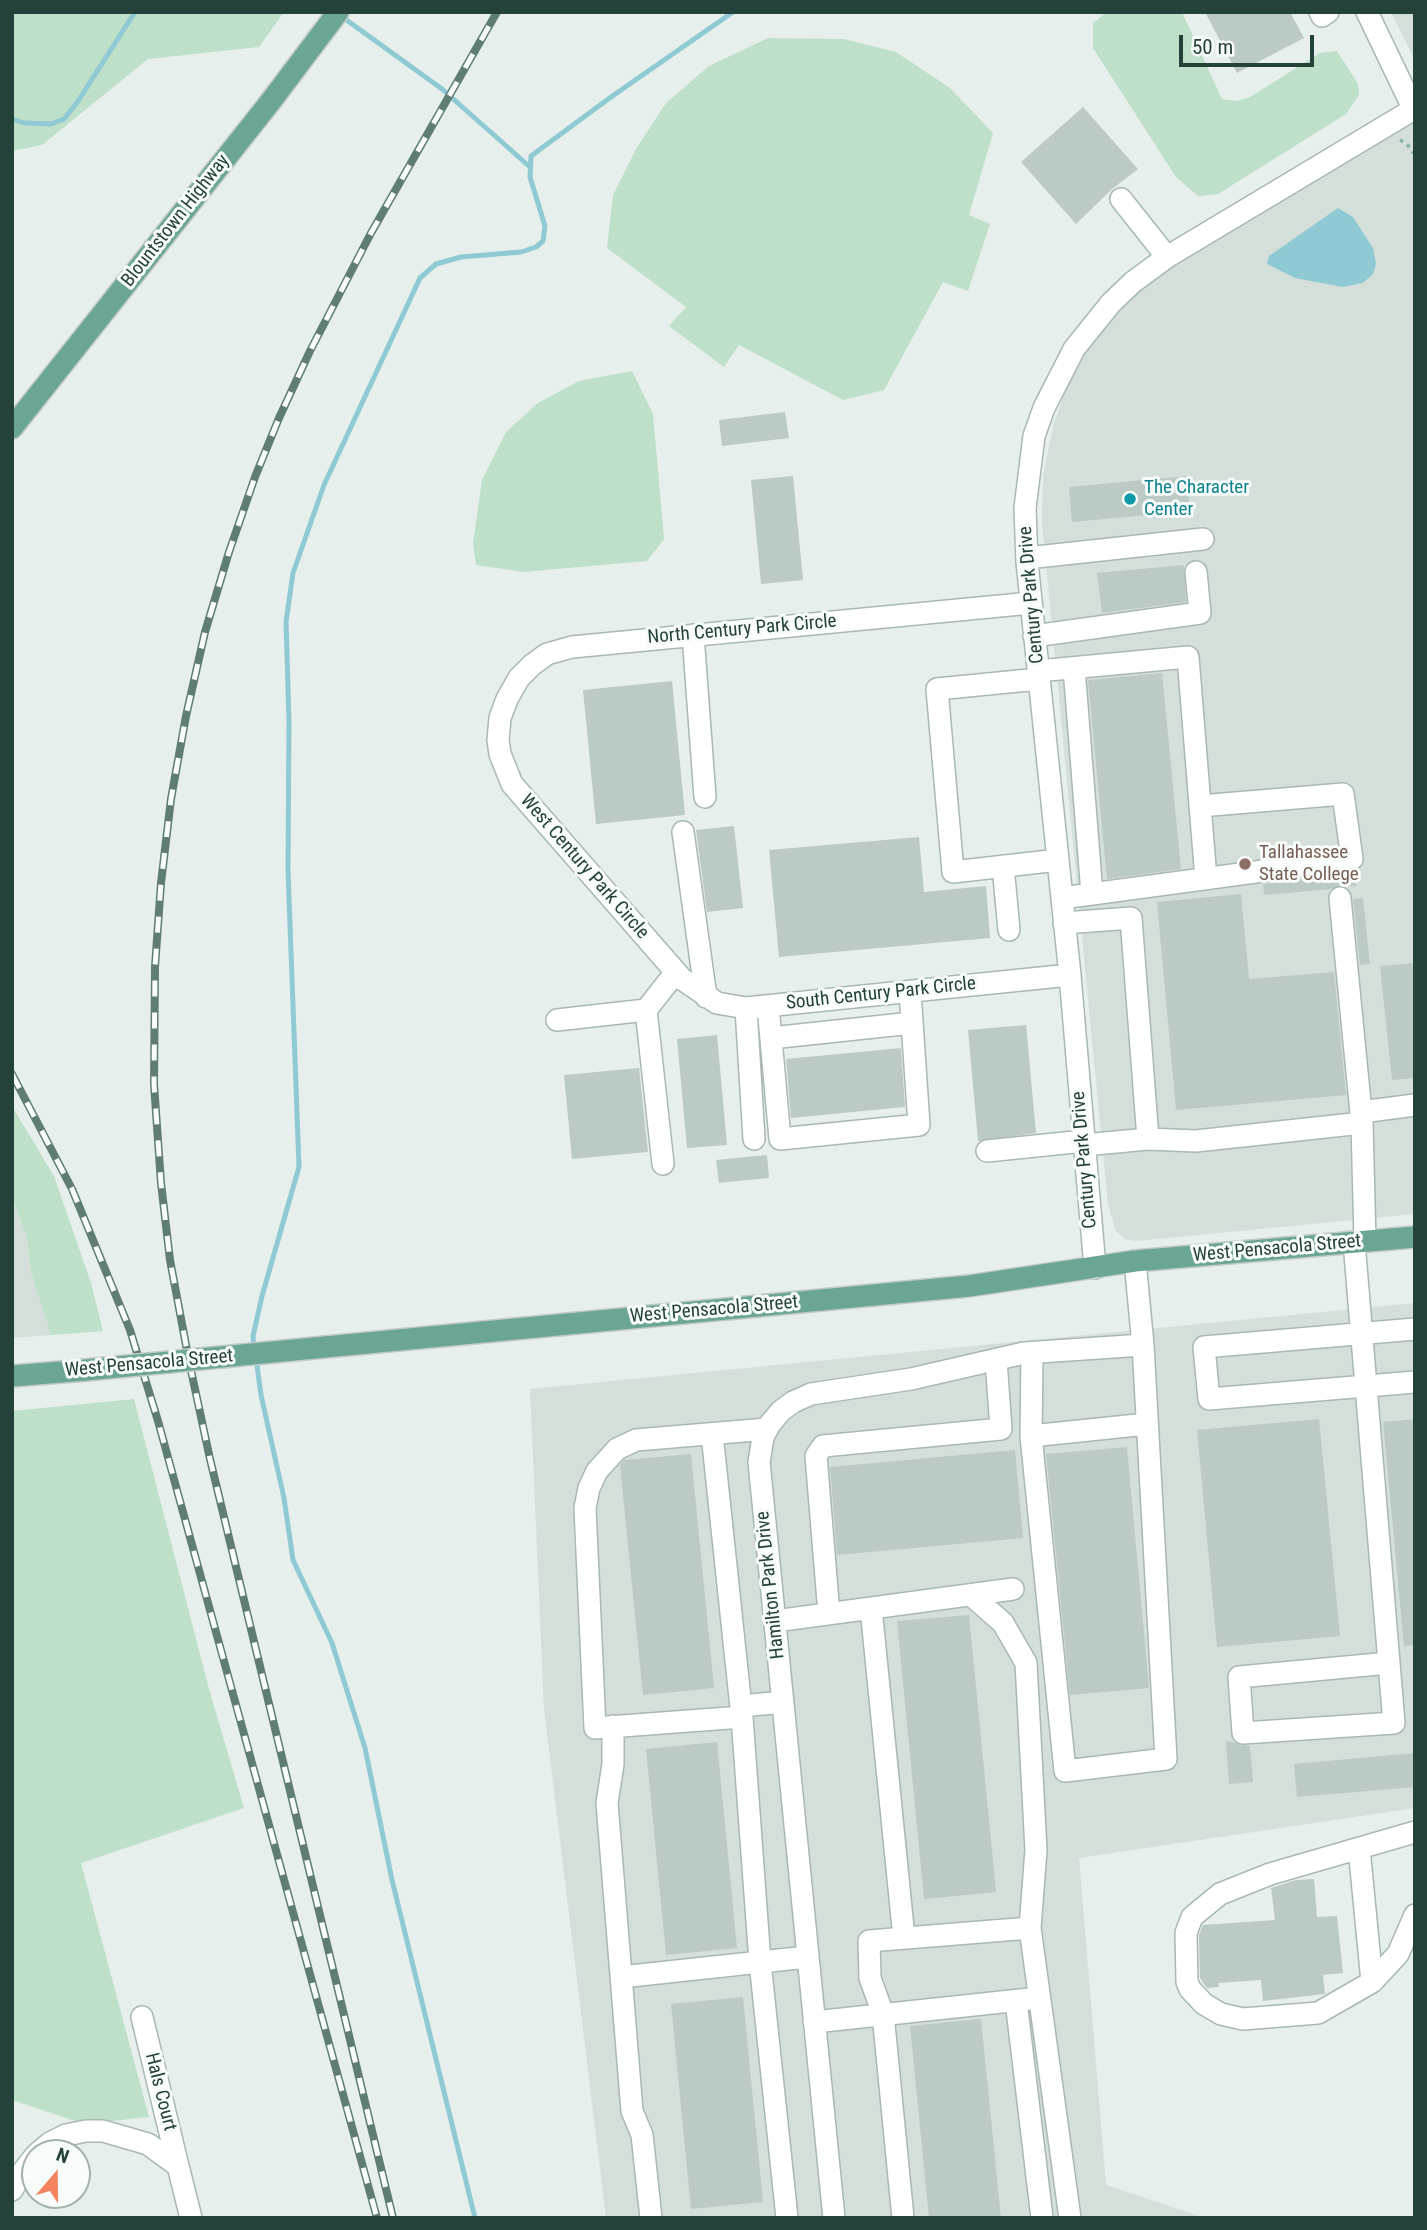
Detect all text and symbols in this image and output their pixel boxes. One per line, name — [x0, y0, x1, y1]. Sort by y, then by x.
scale bar — [1182, 21, 1317, 65]
text: 50 m — [1192, 35, 1233, 59]
street label: Blountstown Highway — [117, 150, 235, 292]
place label: The Character Center — [1144, 477, 1249, 521]
marker: The Character Center — [1122, 491, 1138, 507]
street label: Century Park Drive — [1015, 525, 1049, 665]
street label: North Century Park Circle — [647, 610, 837, 650]
street label: West Century Park Circle — [515, 790, 653, 944]
place label: Tallahassee State College — [1259, 842, 1359, 886]
marker: Tallahassee State College — [1237, 856, 1253, 872]
street label: South Century Park Circle — [785, 973, 977, 1015]
street label: Century Park Drive — [1068, 1090, 1102, 1230]
street label: West Pensacola Street — [1192, 1230, 1362, 1268]
street label: West Pensacola Street — [629, 1291, 799, 1329]
street label: West Pensacola Street — [64, 1345, 234, 1383]
street label: Hamilton Park Drive — [752, 1510, 790, 1660]
street label: Hals Court — [139, 2051, 181, 2133]
north arrow — [21, 2139, 91, 2209]
text: N — [53, 2143, 72, 2168]

